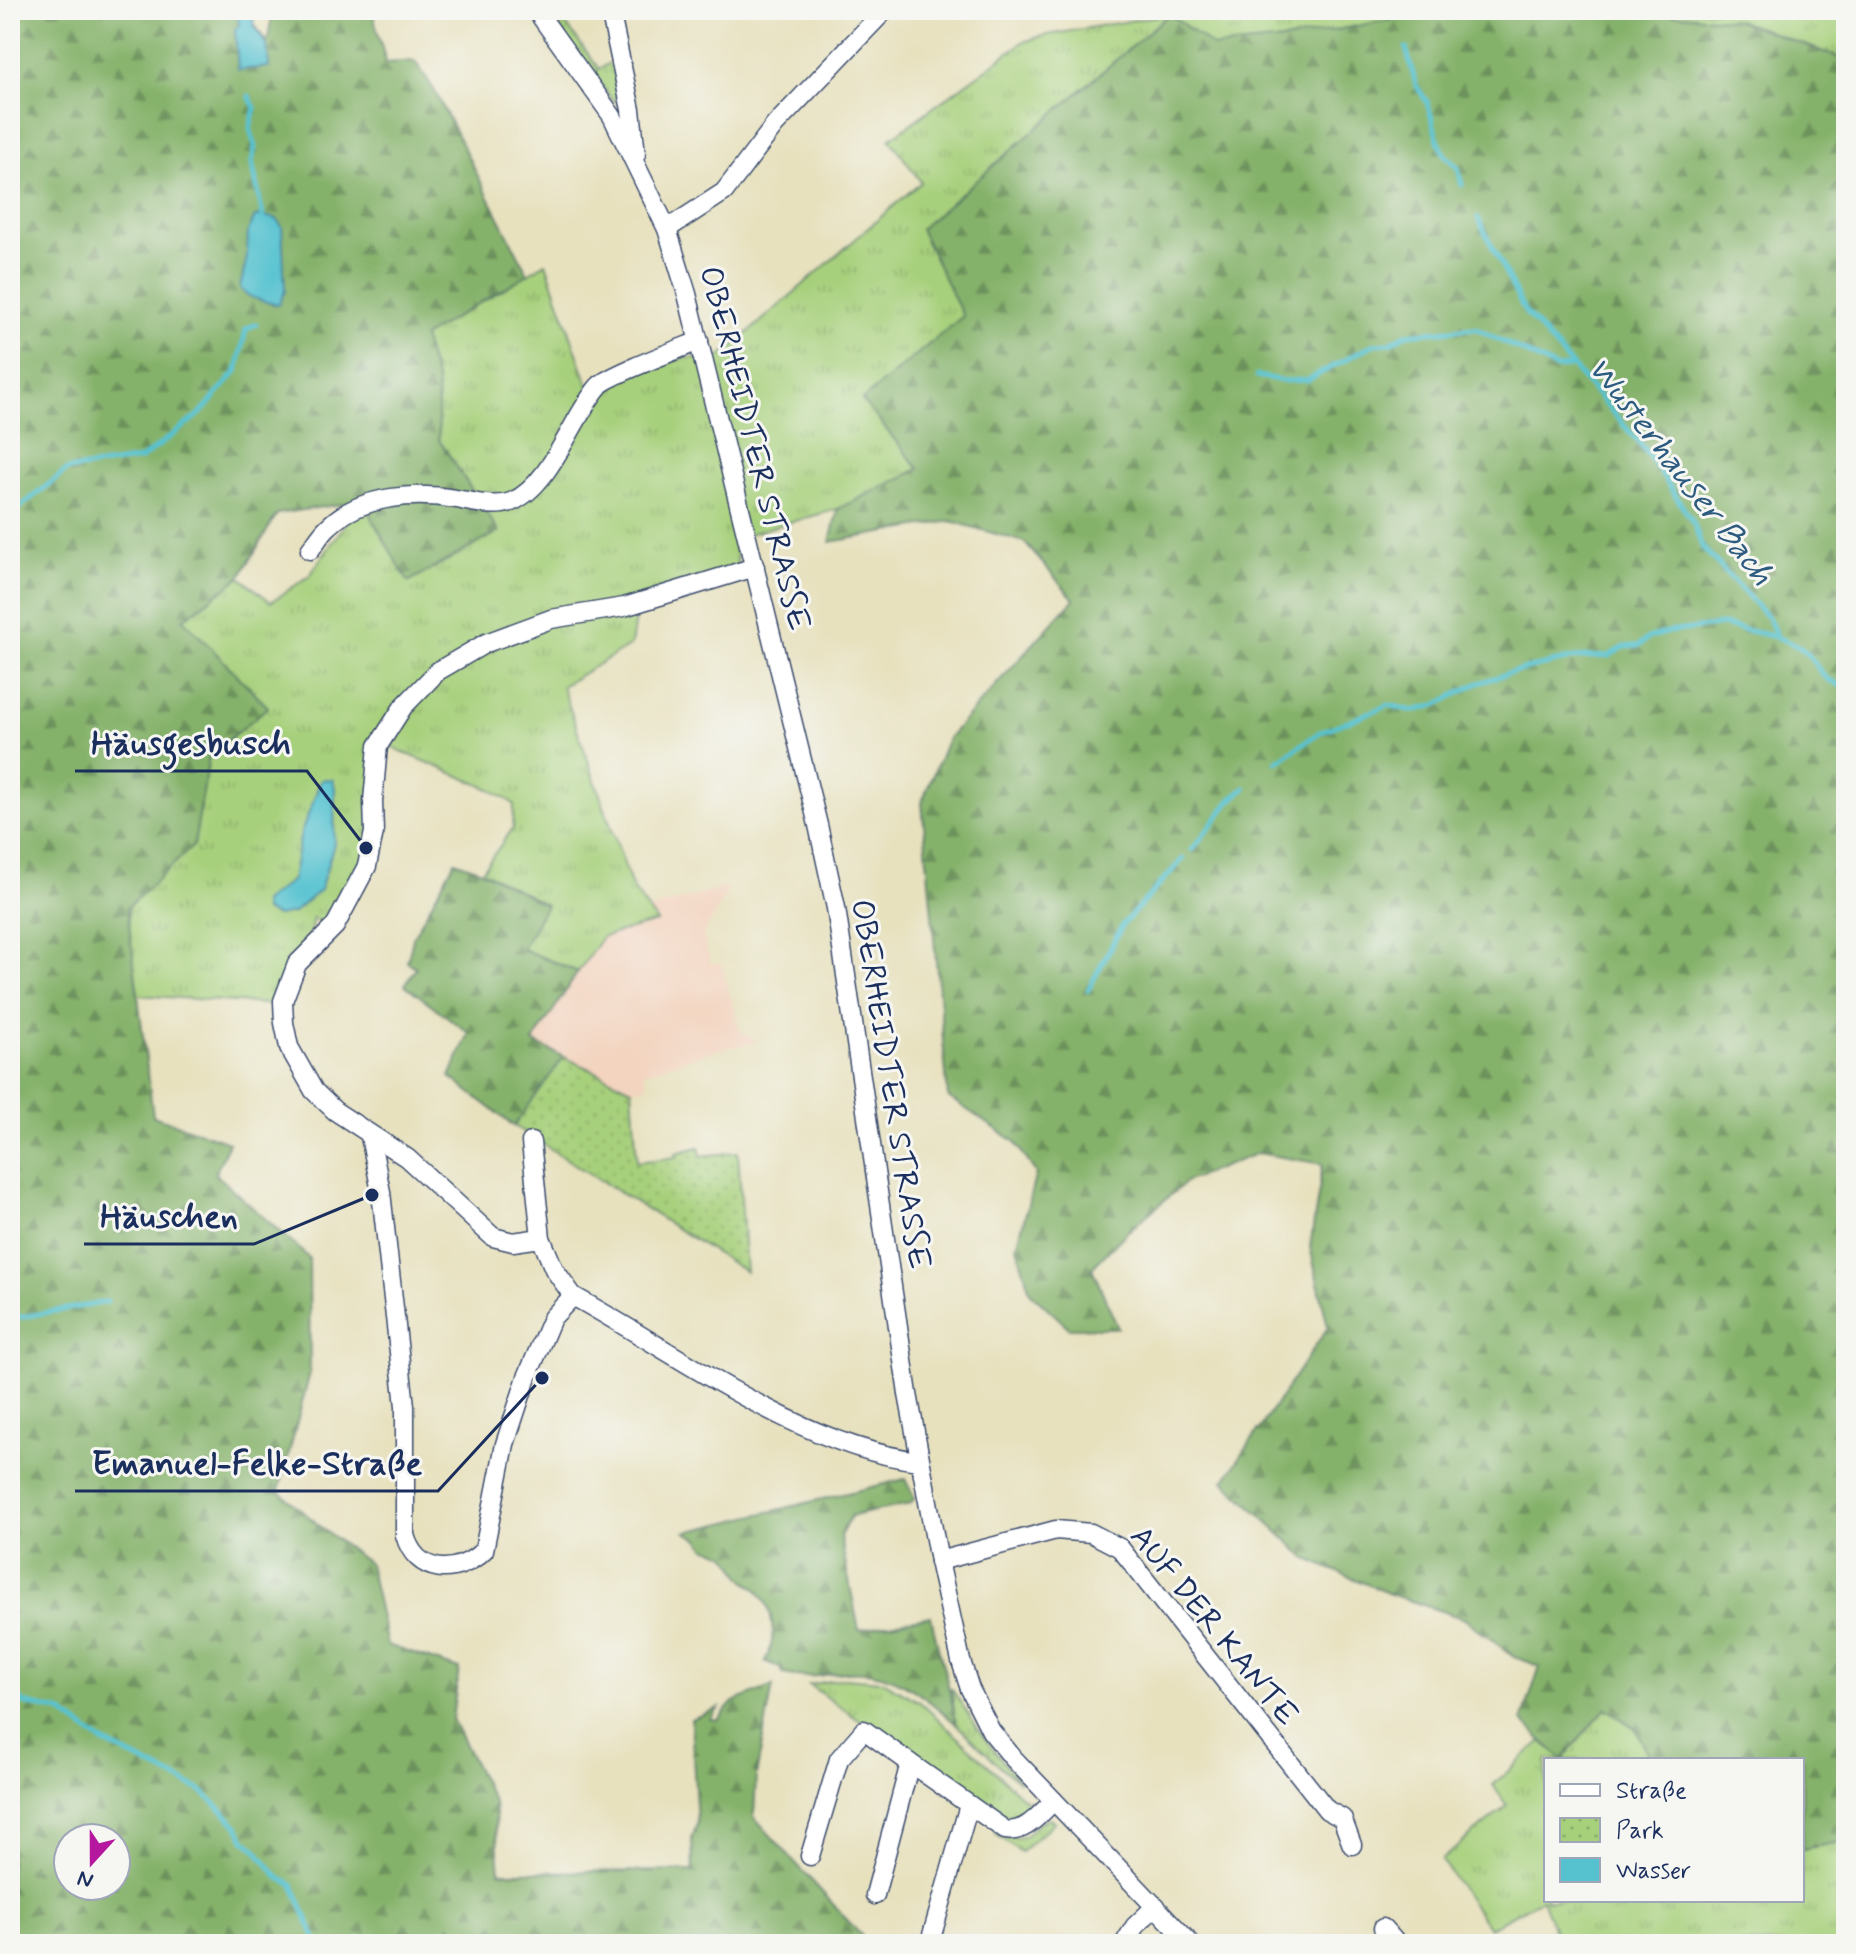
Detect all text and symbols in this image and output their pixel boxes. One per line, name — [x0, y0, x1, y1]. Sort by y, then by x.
street label: OBERHEIDTER STRASSE — [688, 262, 820, 635]
water label: Wusterhauser Bach — [1577, 348, 1784, 595]
callout: Häusgesbusch — [75, 713, 307, 771]
text: Häusgesbusch — [91, 722, 291, 771]
street label: OBERHEIDTER STRASSE — [840, 896, 940, 1272]
callout: Häuschen — [84, 1186, 254, 1244]
text: Häuschen — [100, 1195, 238, 1240]
callout: Emanuel-Felke-Straße — [75, 1433, 438, 1491]
text: Emanuel-Felke-Straße — [92, 1442, 422, 1487]
street label: AUF DER KANTE — [1120, 1517, 1307, 1735]
legend — [1544, 1758, 1804, 1902]
text: Straße — [1616, 1776, 1687, 1807]
text: Park — [1616, 1816, 1664, 1847]
north arrow — [52, 1822, 132, 1902]
text: Wasser — [1616, 1856, 1691, 1887]
text: N — [74, 1863, 97, 1895]

